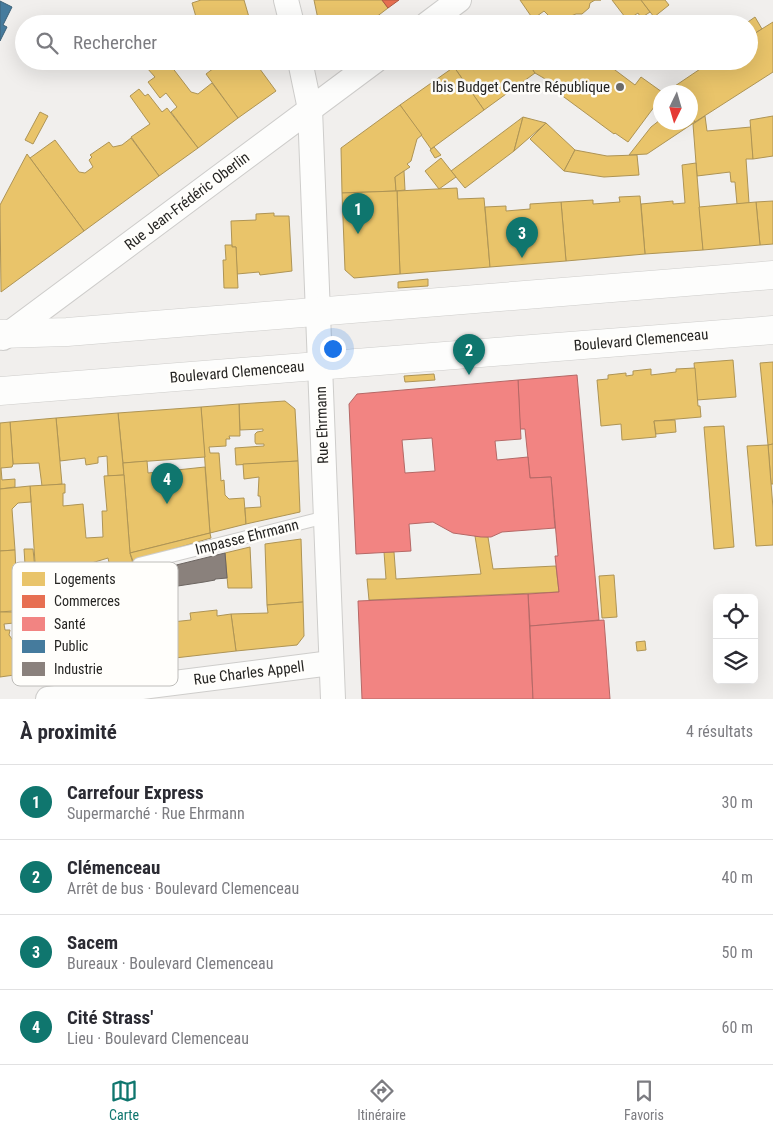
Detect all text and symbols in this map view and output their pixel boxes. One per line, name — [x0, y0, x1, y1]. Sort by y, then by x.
search box — [15, 15, 758, 70]
icon: search — [33, 29, 61, 57]
text: Rechercher — [73, 31, 157, 54]
place label: Ibis Budget Centre République — [432, 78, 610, 96]
marker: Ibis Budget Centre République — [614, 81, 626, 93]
north arrow — [653, 85, 698, 130]
street label: Rue Jean-Frédéric Oberlin — [121, 148, 253, 254]
pin: 1 — [342, 193, 374, 234]
pin: 3 — [506, 217, 538, 258]
street label: Boulevard Clemenceau — [573, 325, 709, 355]
pin: 2 — [453, 334, 485, 375]
your location — [320, 336, 346, 362]
street label: Boulevard Clemenceau — [169, 357, 305, 387]
street label: Rue Ehrmann — [312, 386, 332, 464]
pin: 4 — [151, 463, 183, 504]
street label: Impasse Ehrmann — [193, 515, 301, 559]
legend — [12, 562, 178, 686]
text: Logements — [54, 571, 116, 587]
text: Commerces — [54, 593, 120, 609]
map controls — [713, 594, 758, 684]
button: locate — [713, 594, 758, 639]
text: Santé — [54, 616, 86, 632]
text: Public — [54, 638, 88, 654]
button: layers — [713, 639, 758, 684]
street label: Rue Charles Appell — [193, 657, 305, 689]
text: Industrie — [54, 661, 103, 677]
text: À proximité — [20, 720, 117, 744]
text: 4 résultats — [686, 722, 753, 741]
text: Carrefour Express — [67, 781, 204, 804]
text: 1 — [32, 793, 40, 812]
text: 30 m — [721, 793, 753, 812]
text: Supermarché · Rue Ehrmann — [67, 804, 245, 823]
text: Clémenceau — [67, 856, 160, 879]
text: 2 — [32, 868, 40, 887]
text: 40 m — [721, 868, 753, 887]
text: Arrêt de bus · Boulevard Clemenceau — [67, 879, 299, 898]
text: Sacem — [67, 931, 118, 954]
text: 3 — [32, 943, 40, 962]
text: 50 m — [721, 943, 753, 962]
text: Bureaux · Boulevard Clemenceau — [67, 954, 273, 973]
text: Cité Strass' — [67, 1006, 153, 1029]
text: 4 — [32, 1018, 40, 1037]
text: 60 m — [721, 1018, 753, 1037]
text: Lieu · Boulevard Clemenceau — [67, 1029, 249, 1048]
tab: Carte — [109, 1077, 139, 1123]
tab: Itinéraire — [357, 1077, 406, 1123]
tab: Favoris — [624, 1077, 664, 1123]

